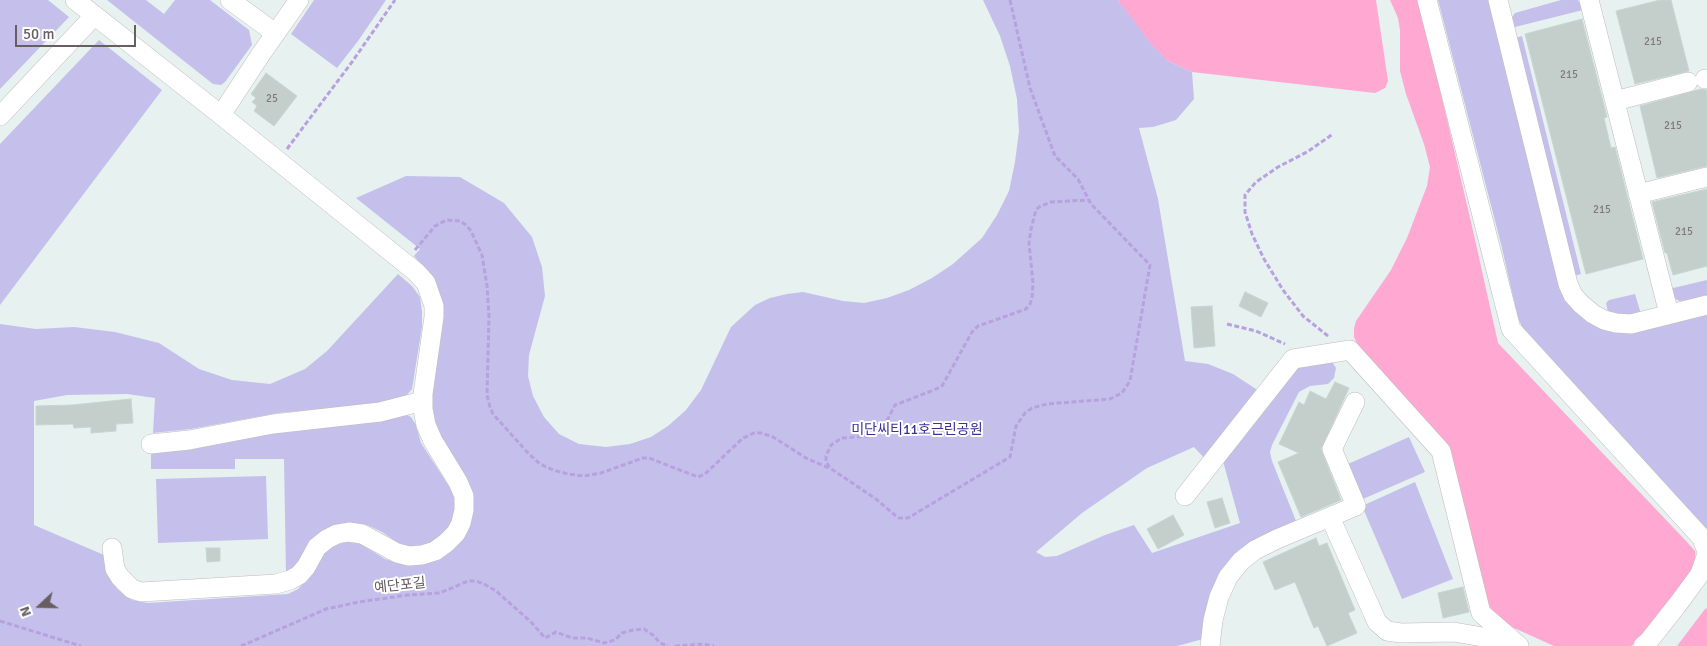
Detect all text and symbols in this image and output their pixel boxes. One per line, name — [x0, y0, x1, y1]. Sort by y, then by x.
scale bar — [18, 15, 139, 47]
text: 50 m — [23, 25, 54, 43]
house number: 215 — [1644, 35, 1662, 49]
house number: 215 — [1560, 68, 1578, 82]
house number: 25 — [266, 92, 278, 106]
house number: 215 — [1664, 119, 1682, 133]
house number: 215 — [1593, 203, 1611, 217]
house number: 215 — [1675, 225, 1693, 239]
park label: 미단씨티11호근린공원 — [851, 422, 983, 438]
street label: 예단포길 — [374, 575, 426, 597]
north arrow — [15, 581, 65, 631]
text: N — [16, 604, 35, 619]

